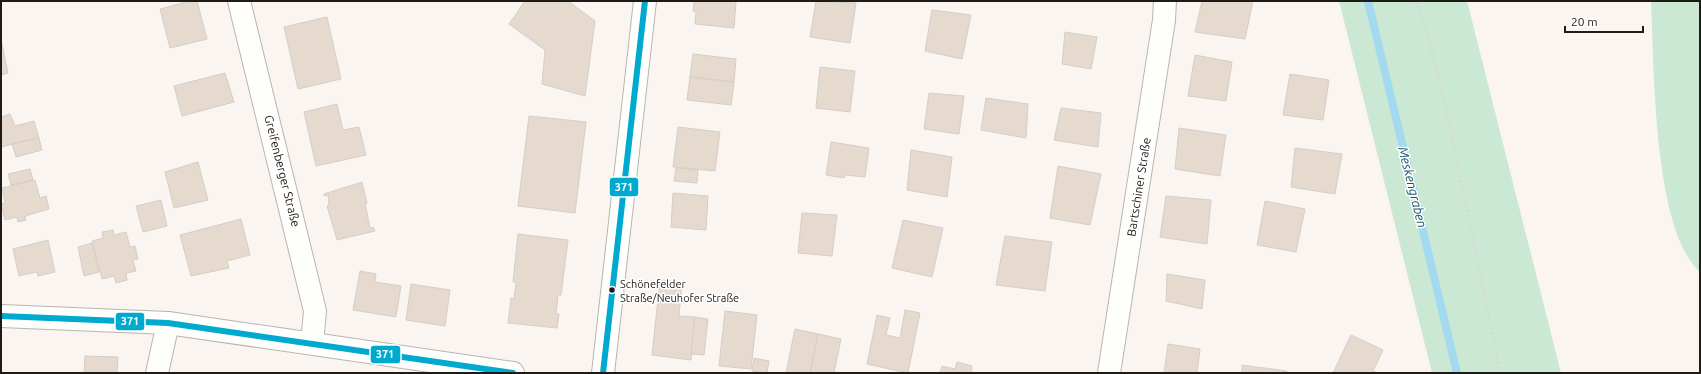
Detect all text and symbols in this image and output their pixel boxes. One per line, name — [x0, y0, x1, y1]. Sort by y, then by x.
scale bar — [1565, 8, 1643, 34]
text: 20 m — [1571, 15, 1598, 28]
street label: Greifenberger Straße — [262, 114, 303, 228]
street label: Bartschiner Straße — [1124, 137, 1153, 237]
water label: Meskengraben — [1396, 145, 1430, 229]
line badge: 371 — [609, 177, 639, 197]
text: 371 — [615, 181, 633, 193]
place label: Schönefelder Straße/Neuhofer Straße — [620, 278, 739, 304]
marker: Schönefelder Straße/Neuhofer Straße — [607, 285, 617, 295]
line badge: 371 — [115, 312, 145, 331]
text: 371 — [121, 315, 139, 327]
line badge: 371 — [370, 345, 401, 364]
text: 371 — [376, 348, 394, 360]

